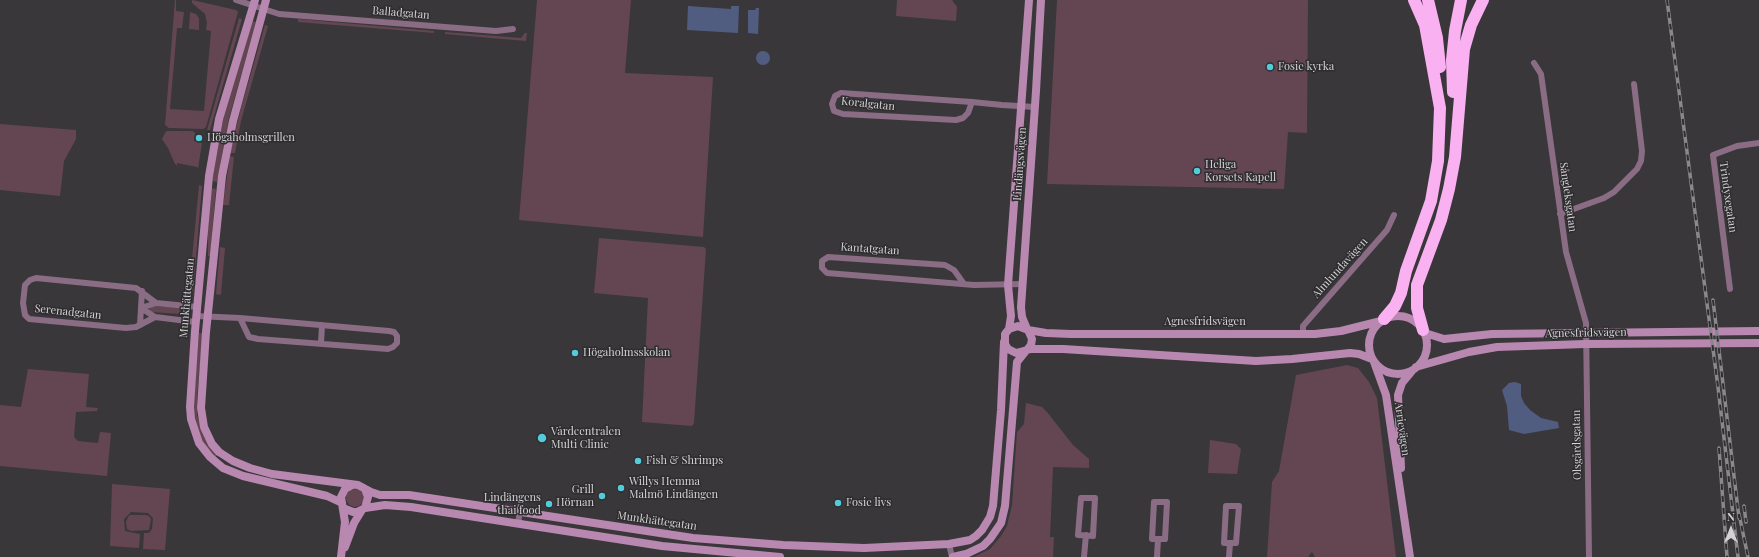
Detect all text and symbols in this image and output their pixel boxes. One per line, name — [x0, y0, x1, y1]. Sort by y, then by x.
street label: Balladgatan — [372, 4, 430, 22]
place label: Fosie kyrka — [1278, 60, 1334, 74]
marker: Fosie kyrka — [1265, 62, 1275, 72]
street label: Koralgatan — [841, 95, 895, 113]
street label: Lindängsvägen — [1011, 127, 1029, 201]
place label: Högaholmsgrillen — [207, 131, 295, 145]
marker: Högaholmsgrillen — [194, 133, 204, 143]
place label: Heliga Korsets Kapell — [1205, 158, 1276, 184]
street label: Sångleksgatan — [1557, 161, 1579, 233]
street label: Trindyxegatan — [1716, 161, 1740, 233]
marker: Heliga Korsets Kapell — [1192, 166, 1202, 176]
street label: Almlundavägen — [1310, 235, 1370, 301]
street label: Kantatgatan — [840, 240, 900, 258]
street label: Munkhättegatan — [177, 258, 197, 338]
street label: Serenadgatan — [34, 302, 102, 322]
street label: Agnesfridsvägen — [1164, 315, 1246, 329]
street label: Agnesfridsvägen — [1545, 326, 1627, 340]
place label: Högaholmsskolan — [583, 346, 670, 360]
marker: Högaholmsskolan — [570, 348, 580, 358]
street label: Arrievägen — [1392, 401, 1412, 457]
street label: Olsgårdsgatan — [1570, 410, 1584, 480]
place label: Vårdcentralen Multi Clinic — [551, 425, 621, 451]
marker: Vårdcentralen Multi Clinic — [536, 432, 548, 444]
place label: Fish & Shrimps — [646, 454, 723, 468]
marker: Fish & Shrimps — [633, 456, 643, 466]
place label: Willys Hemma Malmö Lindängen — [629, 475, 718, 501]
place label: Grill Hörnan — [556, 483, 594, 509]
marker: Willys Hemma Malmö Lindängen — [616, 483, 626, 493]
place label: Lindängens thai food — [484, 491, 541, 517]
marker: Grill Hörnan — [597, 491, 607, 501]
place label: Fosie livs — [846, 496, 891, 510]
marker: Fosie livs — [833, 498, 843, 508]
marker: Lindängens thai food — [544, 499, 554, 509]
street label: Munkhättegatan — [616, 509, 698, 533]
north arrow — [1711, 509, 1751, 549]
text: N — [1727, 509, 1735, 524]

